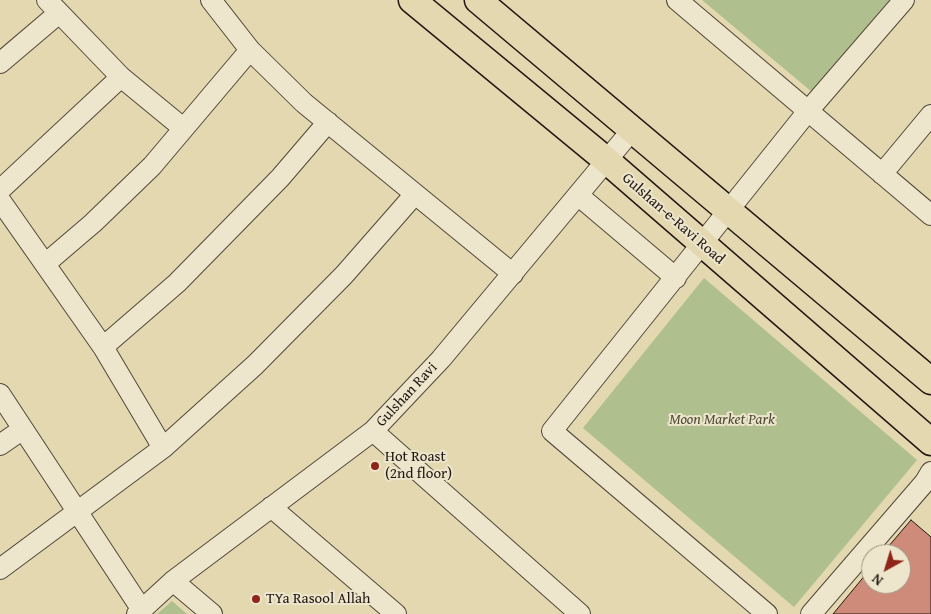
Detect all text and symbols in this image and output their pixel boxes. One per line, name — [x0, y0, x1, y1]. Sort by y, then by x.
street label: Gulshan-e-Ravi Road — [618, 169, 728, 269]
street label: Gulshan Ravi — [373, 359, 441, 431]
park label: Moon Market Park — [669, 411, 775, 429]
place label: Hot Roast (2nd floor) — [385, 448, 452, 483]
marker: Hot Roast (2nd floor) — [369, 460, 381, 472]
north arrow — [861, 544, 911, 594]
text: N — [867, 569, 887, 591]
place label: TYa Rasool Allah — [266, 590, 370, 608]
marker: TYa Rasool Allah — [250, 593, 262, 605]

